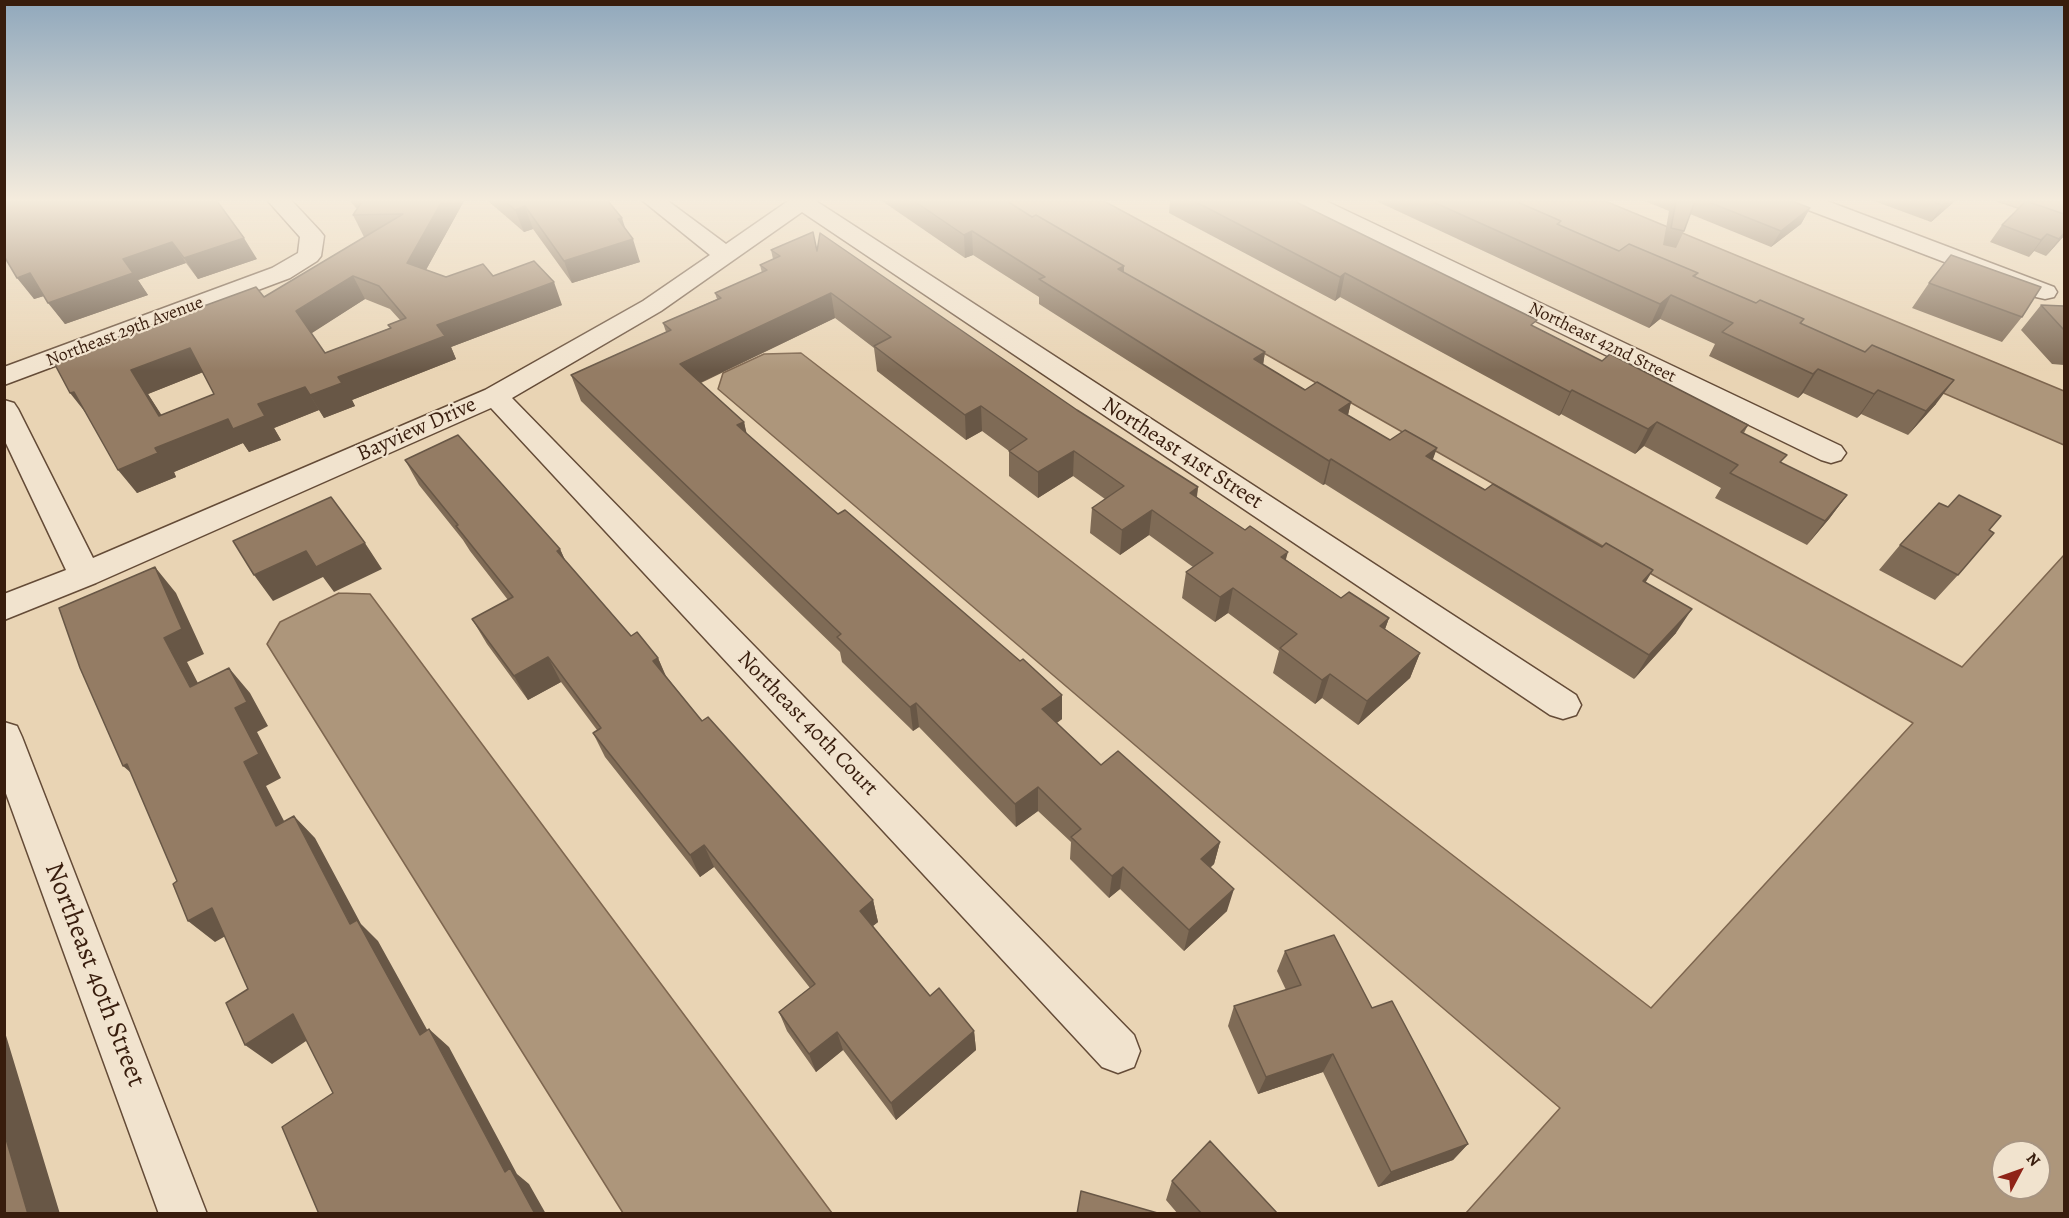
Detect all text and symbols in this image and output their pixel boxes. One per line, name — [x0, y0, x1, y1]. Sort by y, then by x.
street label: Northeast 29th Avenue — [43, 292, 207, 372]
street label: Northeast 42nd Street — [1525, 298, 1679, 388]
street label: Bayview Drive — [353, 392, 481, 468]
street label: Northeast 41st Street — [1097, 392, 1267, 516]
street label: Northeast 40th Court — [731, 646, 883, 802]
street label: Northeast 40th Street — [36, 858, 152, 1092]
north arrow — [1991, 1140, 2051, 1200]
text: N — [2021, 1148, 2045, 1171]

